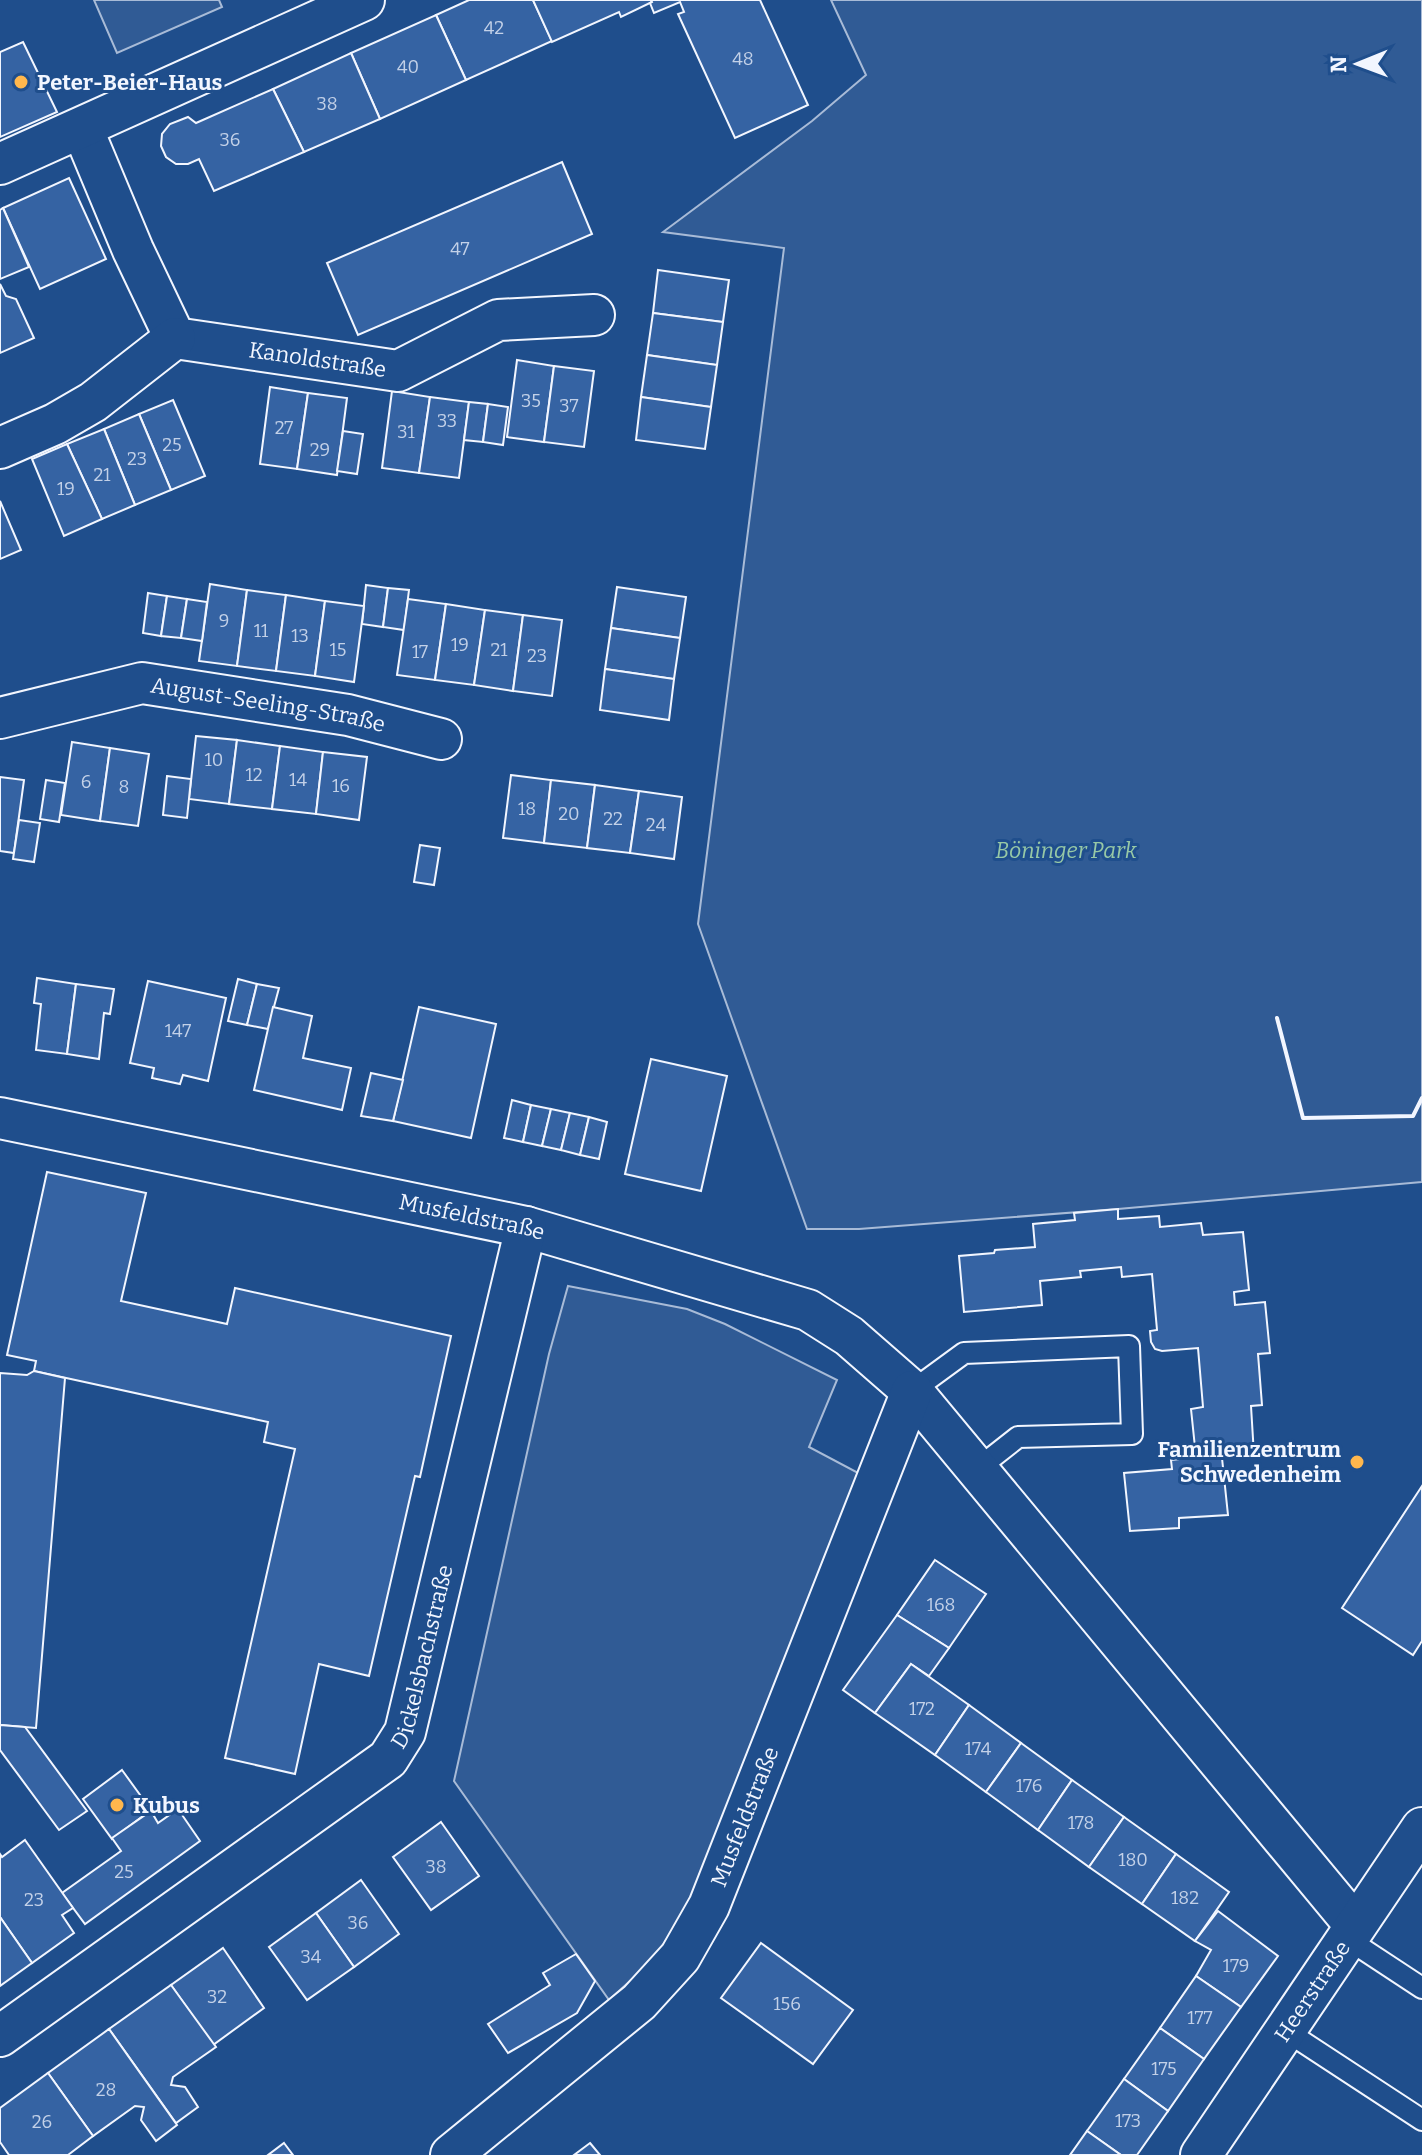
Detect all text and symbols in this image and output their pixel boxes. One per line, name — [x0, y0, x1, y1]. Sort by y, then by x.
house number: 42 — [484, 17, 504, 39]
north arrow — [1318, 24, 1398, 104]
house number: 48 — [732, 48, 754, 70]
house number: 40 — [397, 56, 419, 78]
text: N — [1325, 56, 1352, 73]
place label: Peter-Beier-Haus — [37, 69, 223, 96]
marker: Peter-Beier-Haus — [12, 73, 30, 91]
house number: 38 — [316, 93, 338, 115]
house number: 36 — [220, 129, 240, 151]
house number: 47 — [450, 238, 470, 260]
street label: Kanoldstraße — [247, 336, 388, 383]
house number: 35 — [521, 390, 541, 412]
house number: 37 — [559, 395, 579, 417]
house number: 33 — [437, 410, 457, 432]
house number: 27 — [275, 417, 293, 439]
house number: 31 — [397, 421, 415, 443]
house number: 25 — [162, 434, 182, 456]
house number: 29 — [310, 439, 330, 461]
house number: 23 — [127, 448, 147, 470]
house number: 21 — [93, 464, 111, 486]
house number: 19 — [57, 478, 75, 500]
house number: 9 — [219, 610, 229, 632]
house number: 11 — [254, 620, 269, 642]
house number: 13 — [291, 625, 309, 647]
house number: 19 — [451, 634, 469, 656]
house number: 15 — [330, 639, 346, 661]
house number: 21 — [490, 639, 508, 661]
house number: 17 — [412, 641, 428, 663]
house number: 23 — [527, 645, 547, 667]
street label: August-Seeling-Straße — [149, 671, 388, 738]
house number: 10 — [205, 749, 223, 771]
house number: 12 — [245, 764, 263, 786]
house number: 14 — [289, 769, 307, 791]
house number: 6 — [81, 771, 91, 793]
house number: 16 — [332, 775, 350, 797]
house number: 8 — [119, 776, 129, 798]
house number: 18 — [518, 798, 536, 820]
house number: 20 — [558, 803, 580, 825]
house number: 22 — [603, 808, 623, 830]
house number: 24 — [646, 814, 667, 836]
park label: Böninger Park — [995, 837, 1138, 864]
house number: 147 — [165, 1020, 191, 1042]
street label: Musfeldstraße — [397, 1188, 548, 1245]
place label: Familienzentrum Schwedenheim — [1158, 1436, 1341, 1488]
marker: Familienzentrum Schwedenheim — [1348, 1453, 1366, 1471]
street label: Dickelsbachstraße — [385, 1562, 458, 1754]
house number: 168 — [927, 1594, 955, 1616]
house number: 172 — [909, 1698, 935, 1720]
house number: 174 — [965, 1738, 992, 1760]
street label: Musfeldstraße — [704, 1743, 784, 1891]
house number: 176 — [1016, 1775, 1042, 1797]
place label: Kubus — [133, 1792, 200, 1819]
marker: Kubus — [108, 1796, 126, 1814]
house number: 178 — [1068, 1812, 1094, 1834]
house number: 180 — [1118, 1849, 1148, 1871]
house number: 38 — [425, 1856, 447, 1878]
house number: 25 — [114, 1861, 134, 1883]
house number: 182 — [1171, 1887, 1199, 1909]
house number: 23 — [24, 1889, 44, 1911]
house number: 36 — [348, 1912, 368, 1934]
street label: Heerstraße — [1268, 1935, 1356, 2047]
house number: 34 — [301, 1946, 322, 1968]
house number: 179 — [1223, 1955, 1249, 1977]
house number: 32 — [207, 1986, 227, 2008]
house number: 156 — [773, 1993, 801, 2015]
house number: 177 — [1187, 2007, 1213, 2029]
house number: 175 — [1151, 2058, 1177, 2080]
house number: 28 — [96, 2079, 116, 2101]
house number: 173 — [1115, 2110, 1141, 2132]
house number: 26 — [32, 2111, 52, 2133]

